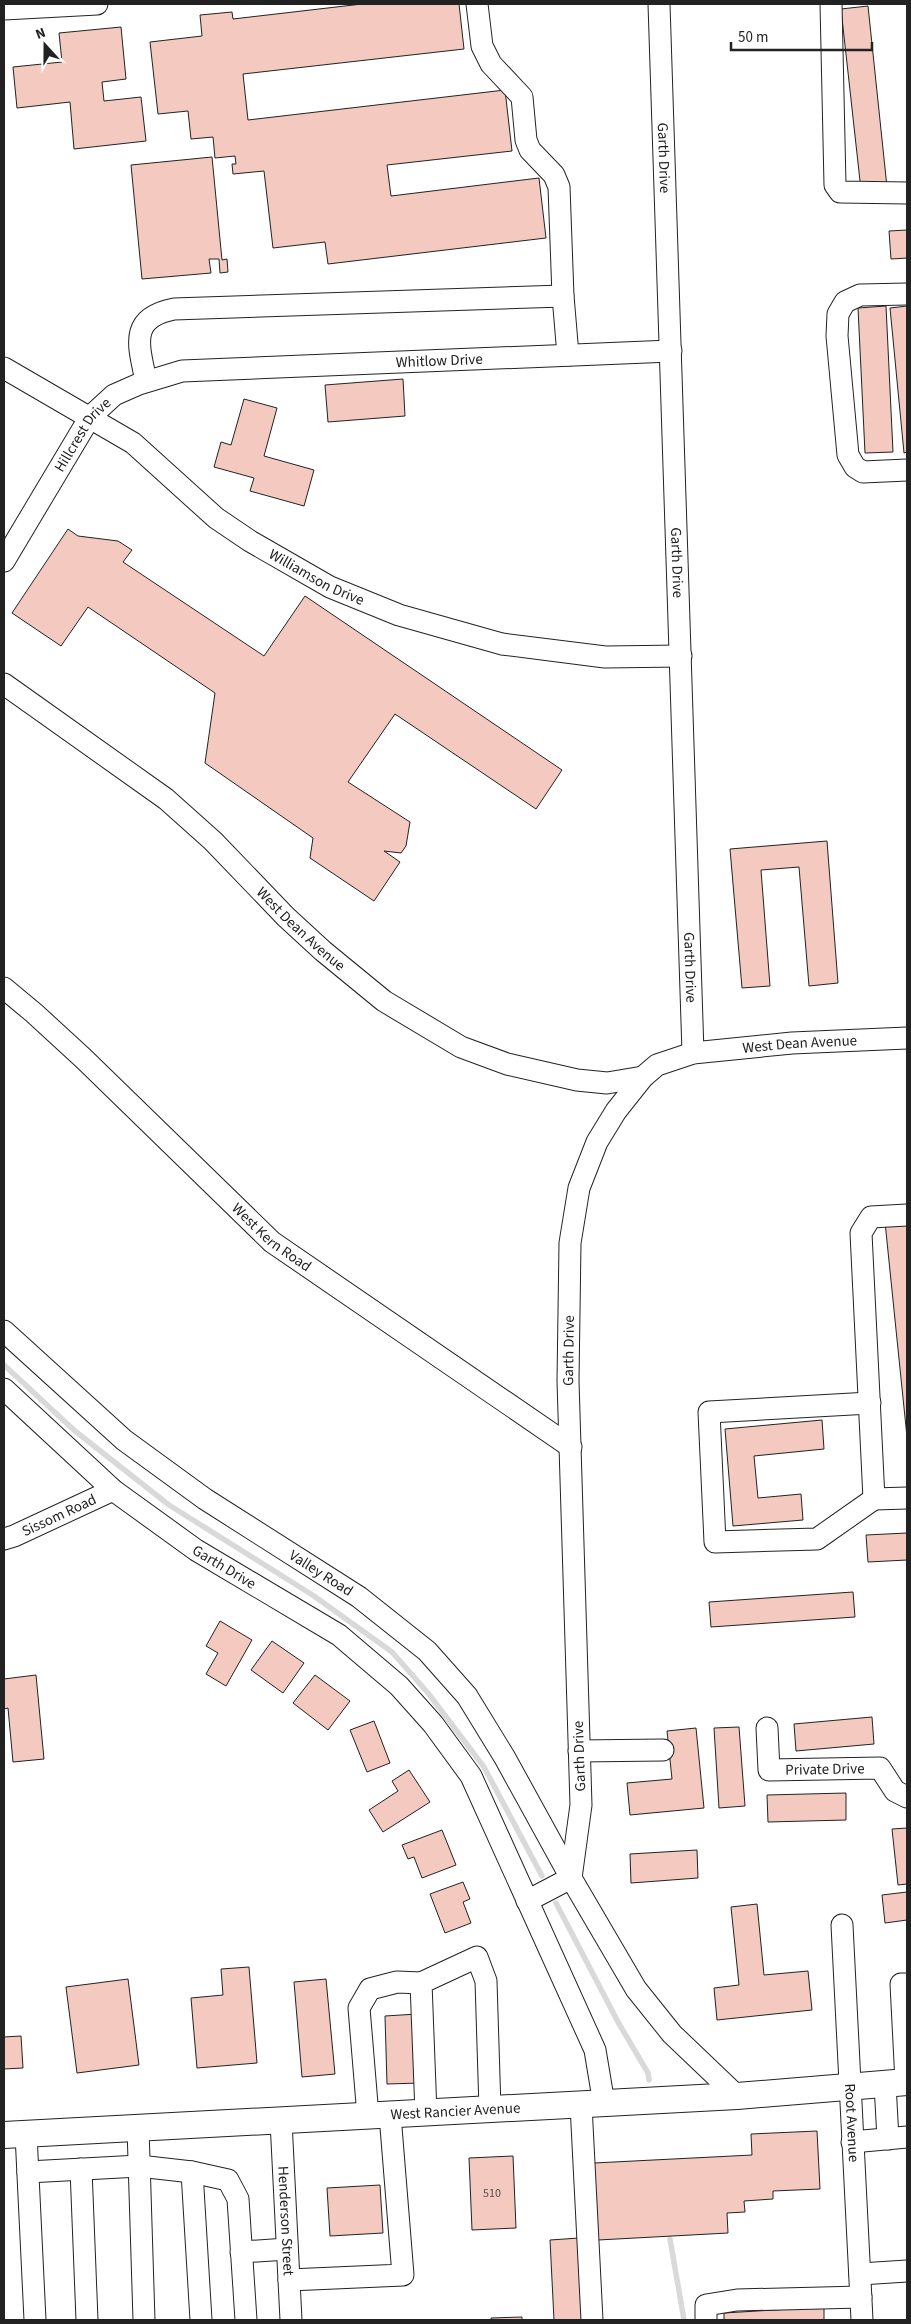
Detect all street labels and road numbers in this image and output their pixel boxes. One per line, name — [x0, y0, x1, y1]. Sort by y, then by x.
street label: Garth Drive — [652, 122, 675, 194]
street label: Whitlow Drive — [395, 349, 483, 373]
street label: Hillcrest Drive — [49, 393, 116, 476]
street label: Garth Drive — [665, 527, 688, 598]
street label: Williamson Drive — [265, 544, 367, 611]
street label: West Dean Avenue — [251, 882, 350, 976]
street label: Garth Drive — [678, 932, 701, 1003]
street label: West Dean Avenue — [741, 1030, 858, 1059]
street label: West Kern Road — [227, 1198, 315, 1277]
street label: Garth Drive — [558, 1315, 580, 1386]
street label: Sissom Road — [18, 1489, 100, 1542]
street label: Garth Drive — [188, 1540, 260, 1594]
street label: Valley Road — [285, 1545, 357, 1602]
street label: Garth Drive — [568, 1720, 591, 1792]
street label: Private Drive — [785, 1758, 865, 1781]
street label: Root Avenue — [839, 2083, 864, 2163]
street label: West Rancier Avenue — [390, 2098, 521, 2125]
street label: Henderson Street — [272, 2166, 299, 2276]

